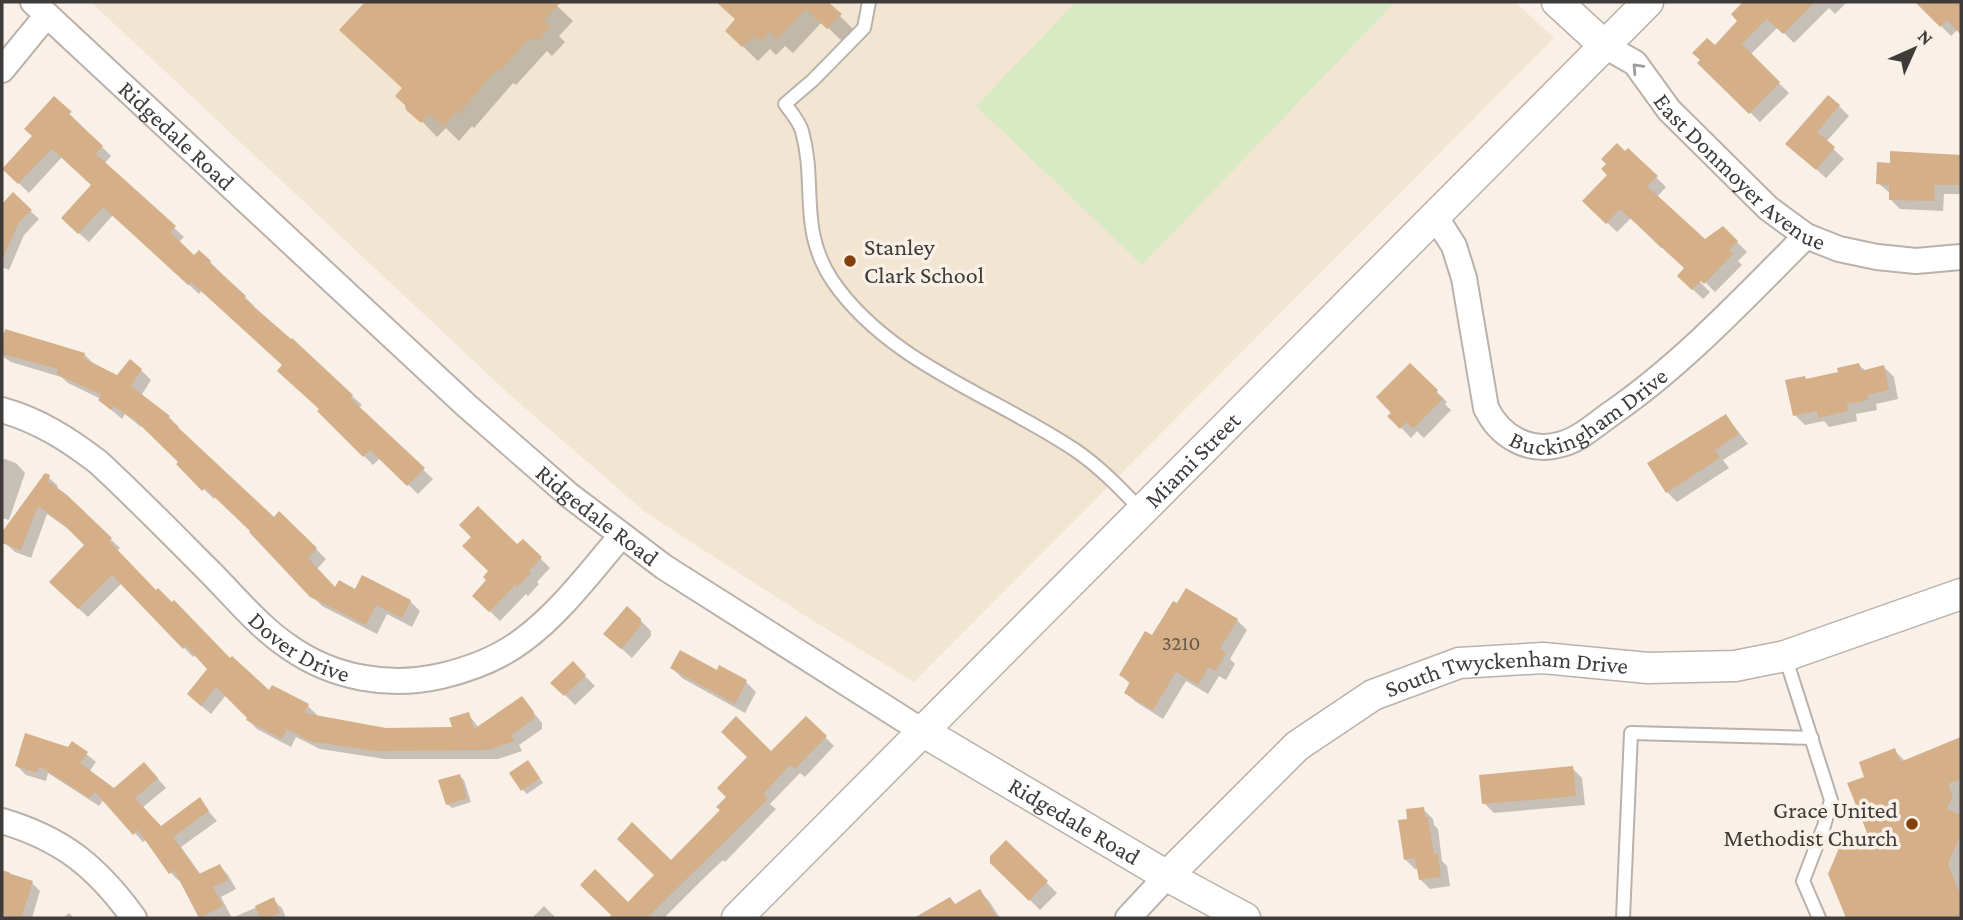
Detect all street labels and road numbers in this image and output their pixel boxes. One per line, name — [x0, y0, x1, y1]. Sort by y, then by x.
street label: Ridgedale Road — [113, 75, 240, 196]
street label: East Donmoyer Avenue — [1648, 88, 1829, 255]
street label: Buckingham Drive — [1505, 362, 1673, 460]
street label: Miami Street — [1139, 406, 1246, 513]
street label: Ridgedale Road — [531, 459, 664, 571]
street label: Dover Drive — [243, 606, 353, 687]
street label: South Twyckenham Drive — [1381, 644, 1629, 702]
street label: Ridgedale Road — [1004, 771, 1145, 870]

